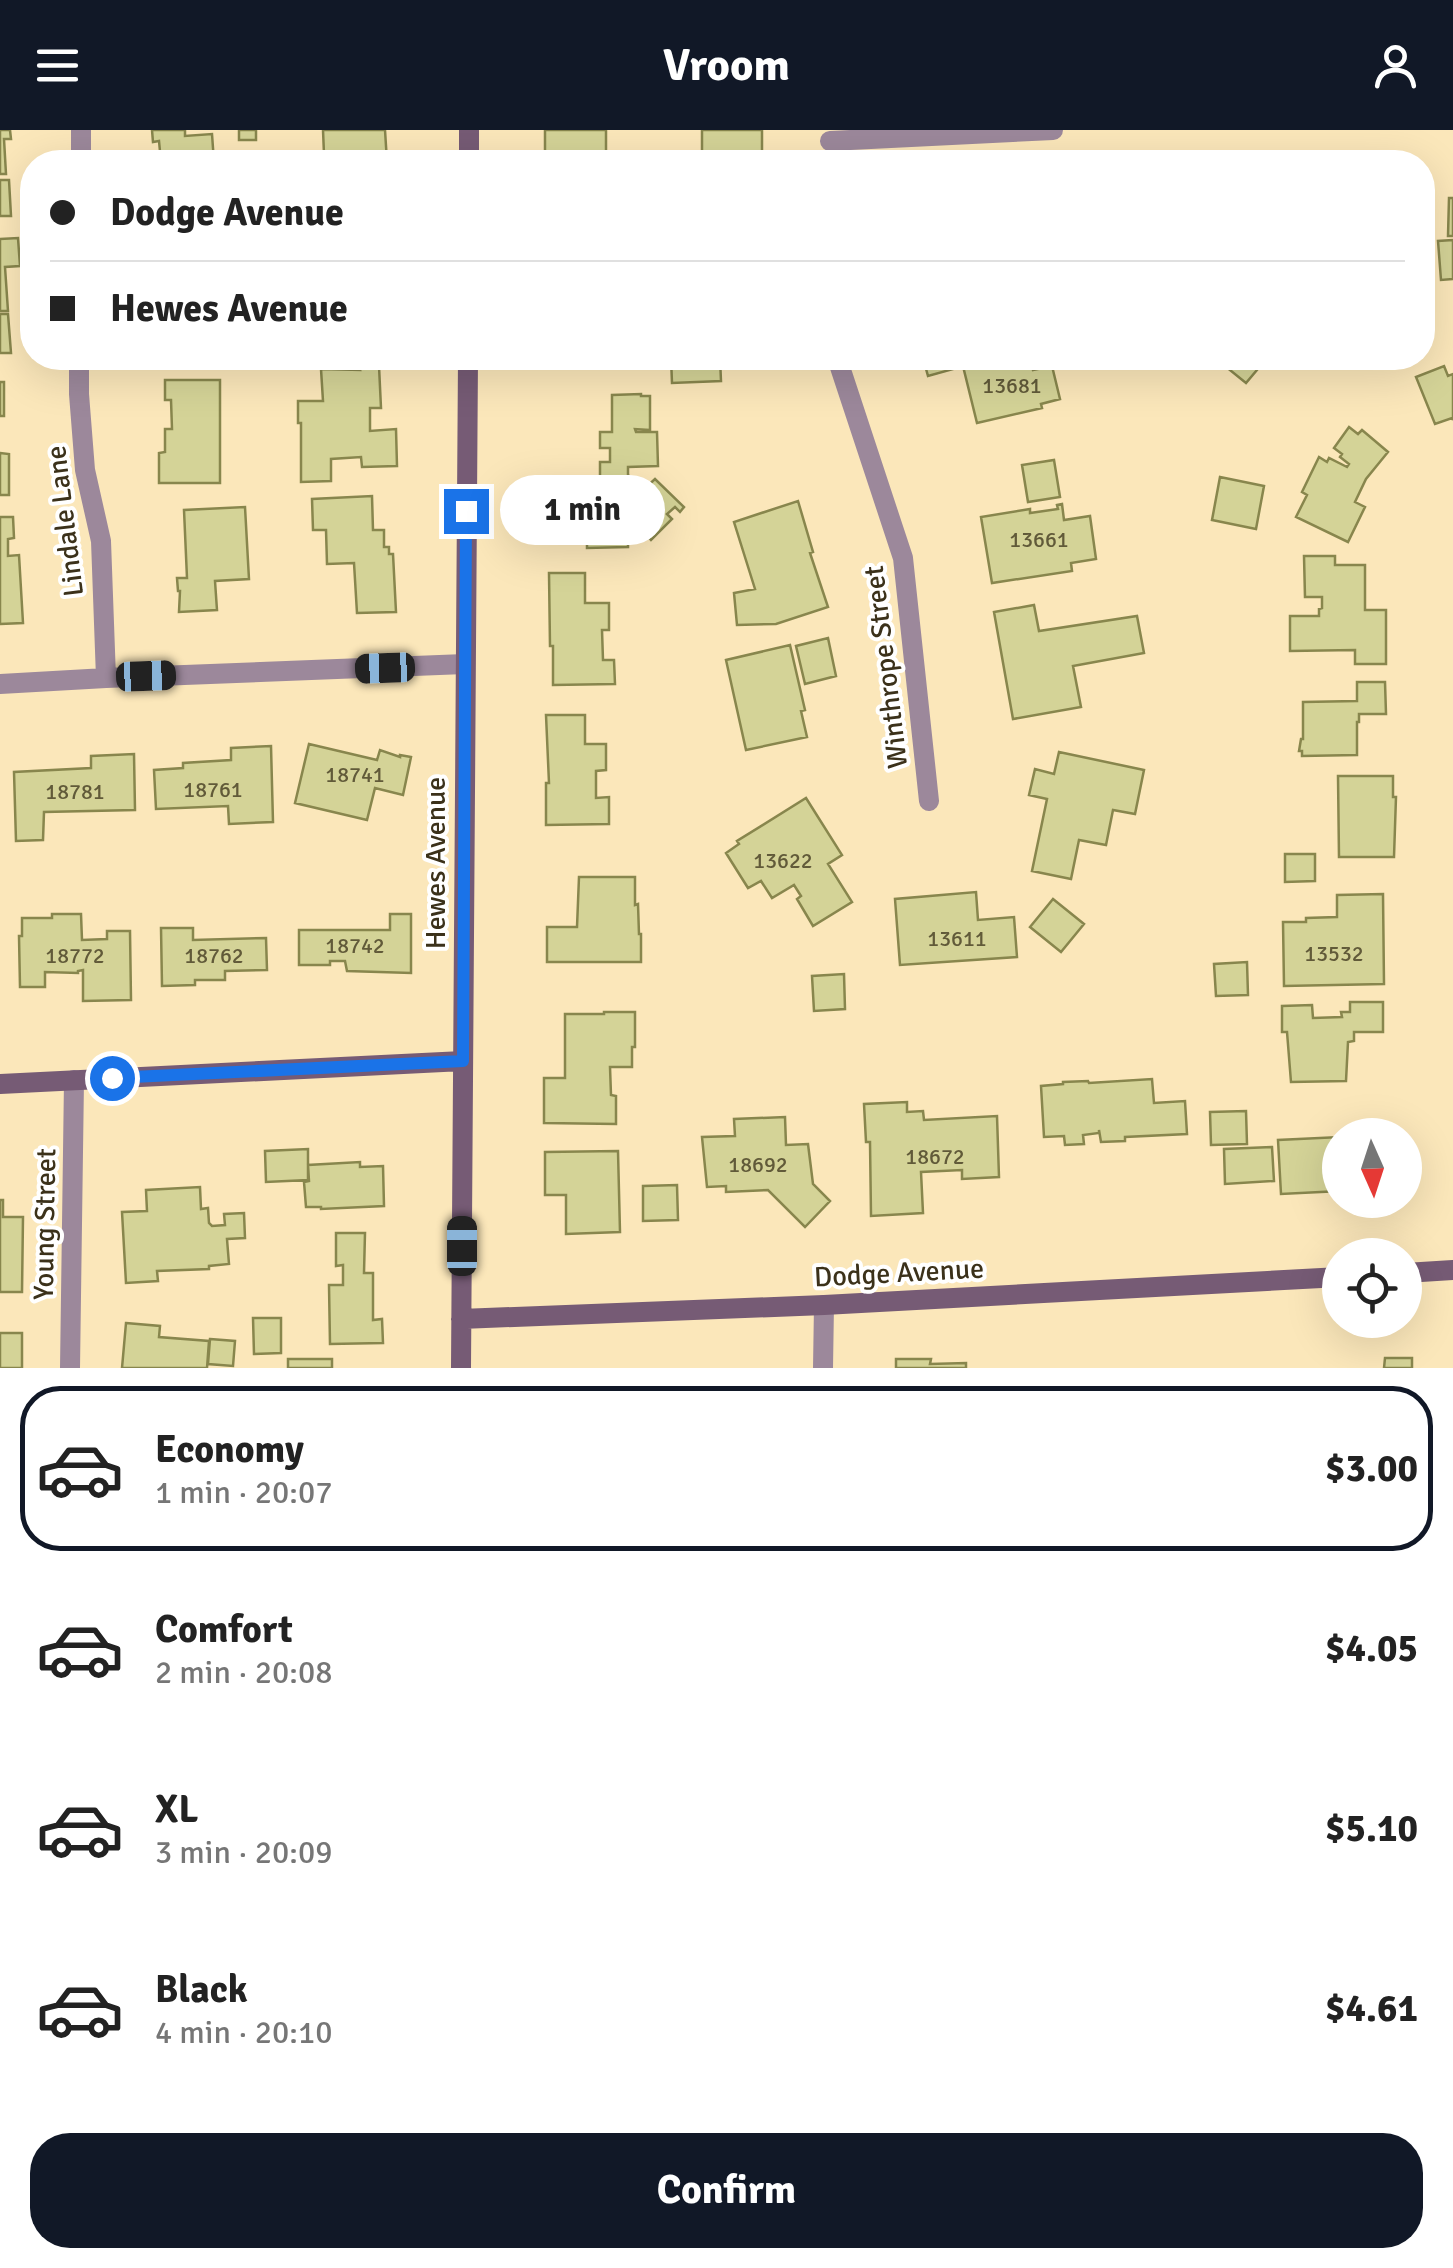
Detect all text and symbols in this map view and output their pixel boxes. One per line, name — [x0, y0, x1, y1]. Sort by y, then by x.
icon: menu — [30, 38, 85, 93]
text: Vroom — [663, 38, 790, 93]
icon: person — [1368, 38, 1423, 93]
text: Dodge Avenue — [110, 189, 344, 236]
text: Hewes Avenue — [110, 285, 348, 332]
house number: 13681 — [982, 372, 1042, 399]
street label: Lindale Lane — [39, 444, 91, 598]
callout: 1 min — [501, 476, 666, 546]
route end — [444, 489, 489, 534]
text: 1 min — [544, 490, 621, 529]
house number: 13661 — [1009, 526, 1069, 553]
street label: Winthrope Street — [857, 563, 915, 770]
car — [354, 652, 416, 684]
car — [115, 660, 177, 692]
house number: 18741 — [325, 761, 385, 788]
house number: 18761 — [183, 776, 243, 803]
street label: Hewes Avenue — [419, 777, 453, 949]
house number: 18781 — [45, 778, 105, 805]
house number: 13622 — [753, 847, 813, 874]
house number: 13611 — [927, 925, 987, 952]
house number: 18742 — [325, 932, 385, 959]
house number: 13532 — [1304, 940, 1364, 967]
house number: 18772 — [45, 942, 105, 969]
house number: 18762 — [184, 942, 244, 969]
route start — [90, 1056, 135, 1101]
north arrow — [1322, 1118, 1422, 1218]
map controls — [1322, 1118, 1422, 1338]
house number: 18672 — [905, 1143, 965, 1170]
street label: Young Street — [27, 1148, 63, 1300]
house number: 18692 — [728, 1151, 788, 1178]
car — [447, 1216, 477, 1276]
button: locate — [1322, 1238, 1422, 1338]
street label: Dodge Avenue — [813, 1252, 985, 1294]
icon: car — [35, 1424, 125, 1514]
text: Economy — [155, 1426, 304, 1473]
text: $3.00 — [1325, 1445, 1418, 1492]
text: 1 min · 20:07 — [155, 1473, 333, 1512]
icon: car — [35, 1604, 125, 1694]
text: Comfort — [155, 1606, 293, 1653]
text: $4.05 — [1325, 1625, 1418, 1672]
text: 2 min · 20:08 — [155, 1653, 333, 1692]
icon: car — [35, 1784, 125, 1874]
text: XL — [155, 1786, 198, 1833]
text: $5.10 — [1325, 1805, 1418, 1852]
text: 3 min · 20:09 — [155, 1833, 333, 1872]
icon: car — [35, 1964, 125, 2054]
text: Black — [155, 1966, 248, 2013]
text: $4.61 — [1325, 1985, 1418, 2032]
text: 4 min · 20:10 — [155, 2013, 333, 2052]
button: Confirm — [30, 2133, 1423, 2248]

